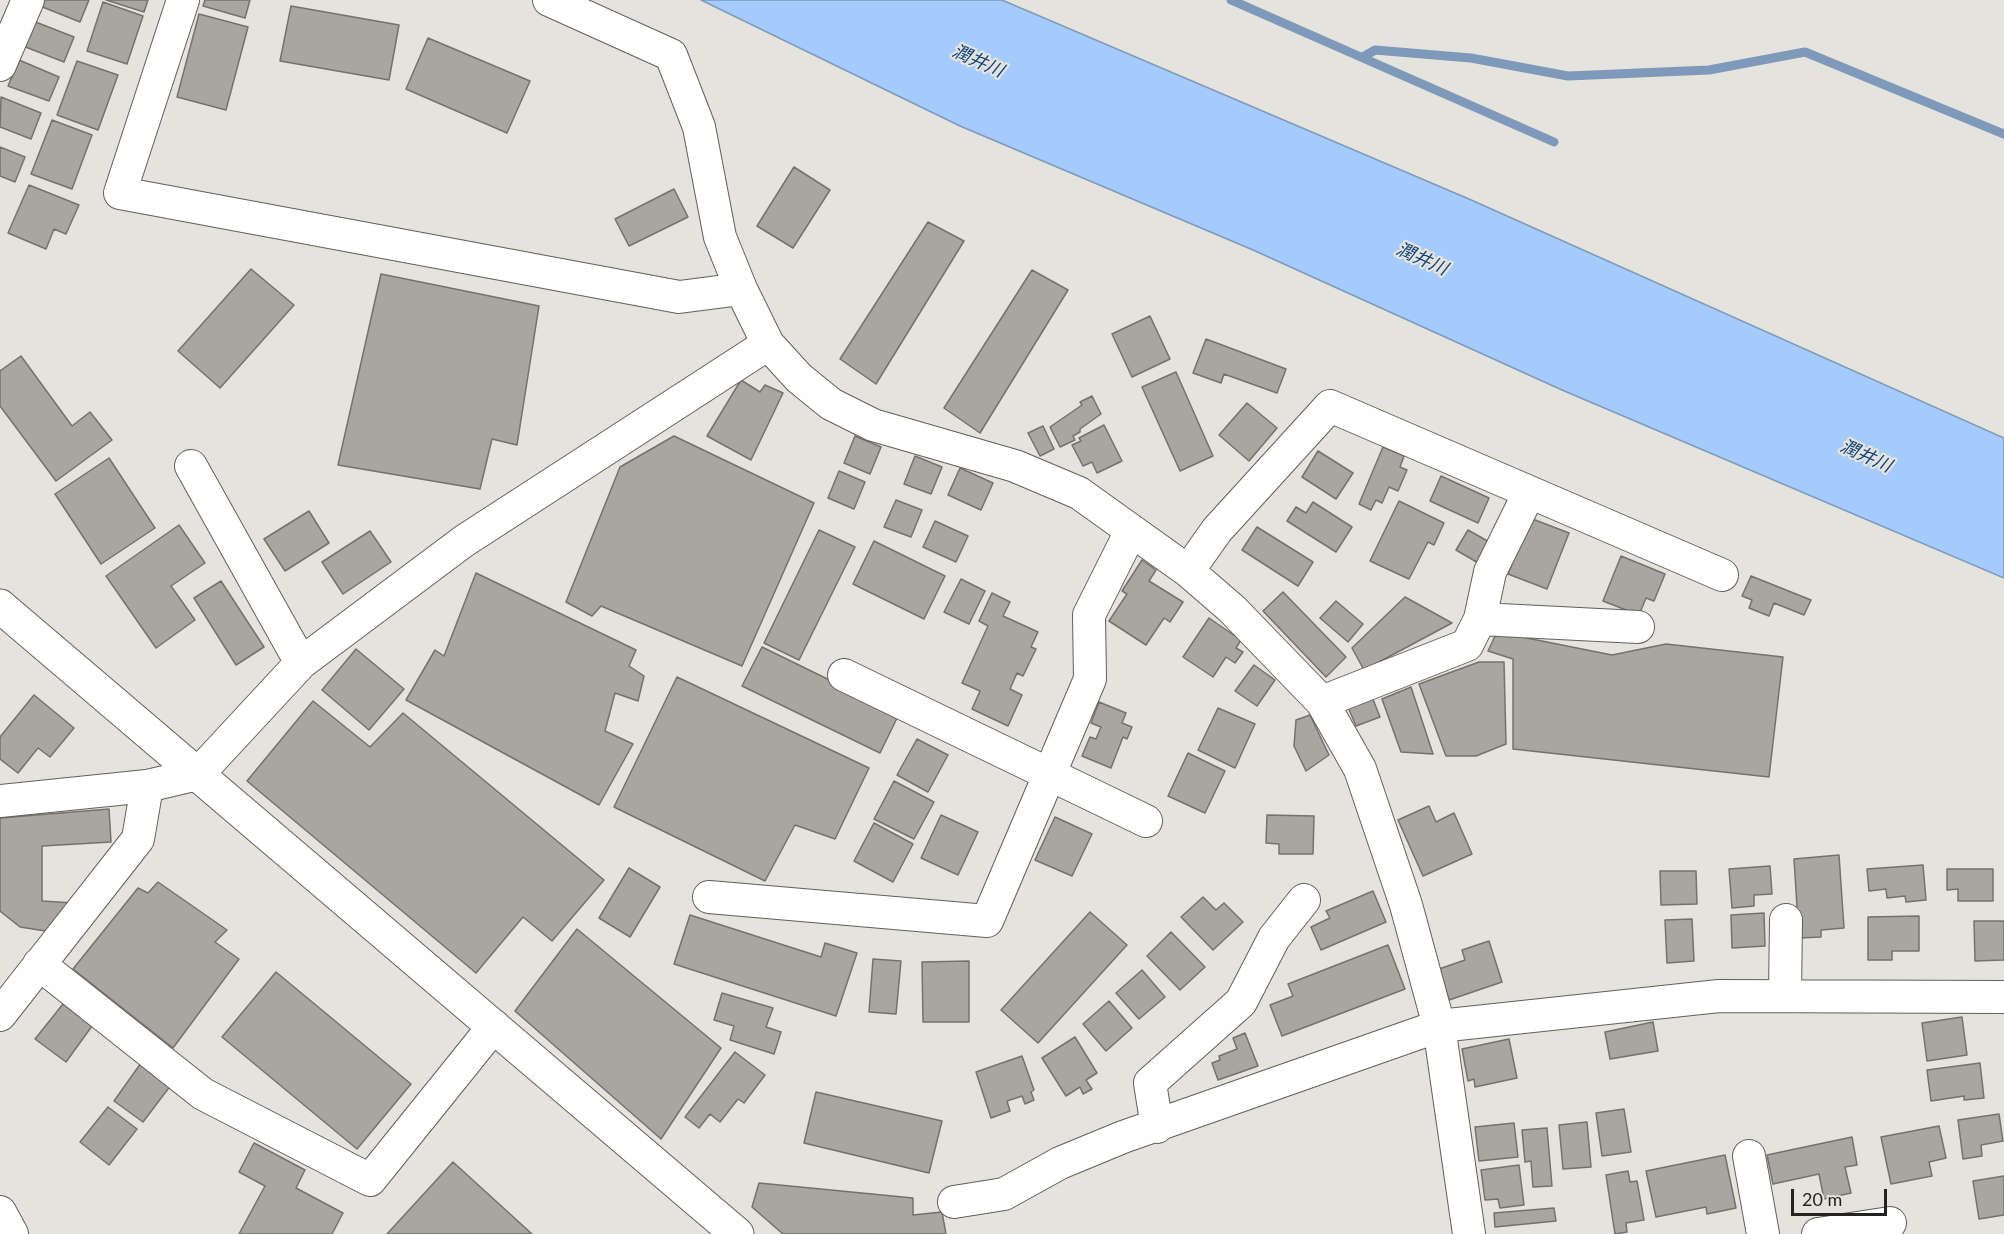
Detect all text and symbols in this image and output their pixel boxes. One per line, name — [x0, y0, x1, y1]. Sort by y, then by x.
water label: 潤井川 — [949, 40, 1007, 82]
water label: 潤井川 — [1393, 238, 1451, 280]
water label: 潤井川 — [1837, 435, 1895, 477]
scale bar — [1794, 1177, 1890, 1215]
text: 20 m — [1802, 1188, 1842, 1210]

